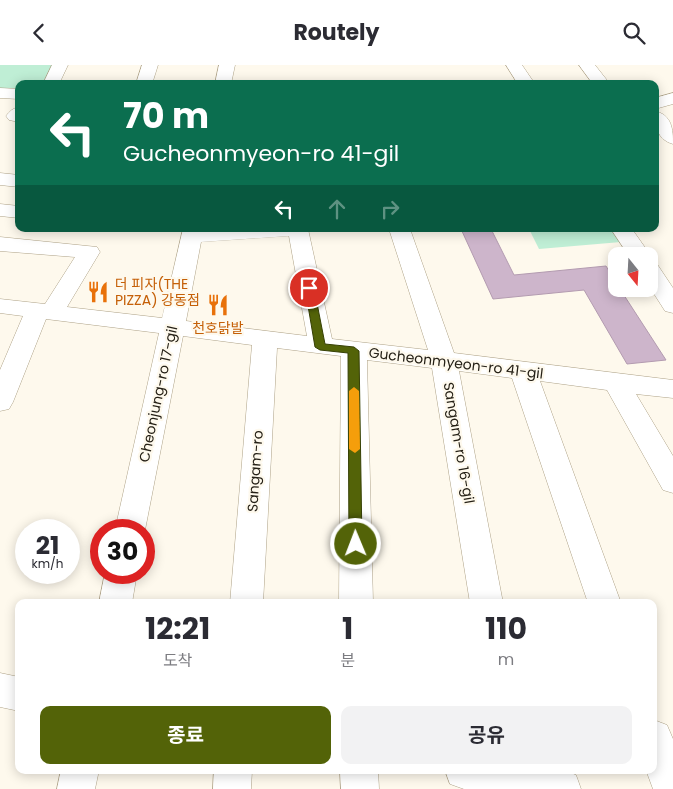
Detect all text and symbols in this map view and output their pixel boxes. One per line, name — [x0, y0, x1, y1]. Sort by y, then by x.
text: Routely — [293, 17, 380, 48]
icon: back — [25, 19, 53, 47]
icon: search — [620, 19, 648, 47]
text: 70 m — [123, 91, 209, 140]
icon: left — [40, 100, 105, 165]
text: Gucheonmyeon-ro 41-gil — [123, 138, 399, 169]
icon: left — [270, 195, 298, 223]
icon: ahead — [323, 195, 351, 223]
icon: right — [376, 195, 404, 223]
north arrow — [608, 247, 658, 297]
map controls — [608, 247, 658, 297]
pin — [288, 267, 330, 309]
place label: 더 피자(THE PIZZA) 강동점 — [115, 274, 200, 310]
icon: arrive — [295, 274, 323, 302]
restaurant icon: 더 피자(THE PIZZA) 강동점 — [85, 279, 111, 305]
restaurant icon: 천호닭발 — [205, 292, 231, 318]
place label: 천호닭발 — [192, 318, 244, 338]
street label: Cheonjung-ro 17-gil — [134, 324, 182, 464]
street label: Gucheonmyeon-ro 41-gil — [368, 342, 544, 384]
street label: Sangam-ro 16-gil — [438, 381, 480, 505]
street label: Sangam-ro — [242, 429, 268, 513]
position arrow — [329, 517, 381, 569]
speed limit sign: 30 — [90, 519, 155, 584]
text: 21 — [36, 528, 59, 563]
text: km/h — [32, 555, 63, 572]
text: 12:21 — [145, 607, 210, 650]
text: 1 — [342, 607, 353, 650]
text: 110 — [485, 607, 527, 650]
text: m — [498, 648, 514, 671]
text: 도착 — [163, 649, 192, 672]
text: 분 — [340, 649, 355, 672]
button: 종료 — [40, 706, 331, 764]
button: 공유 — [341, 706, 632, 764]

